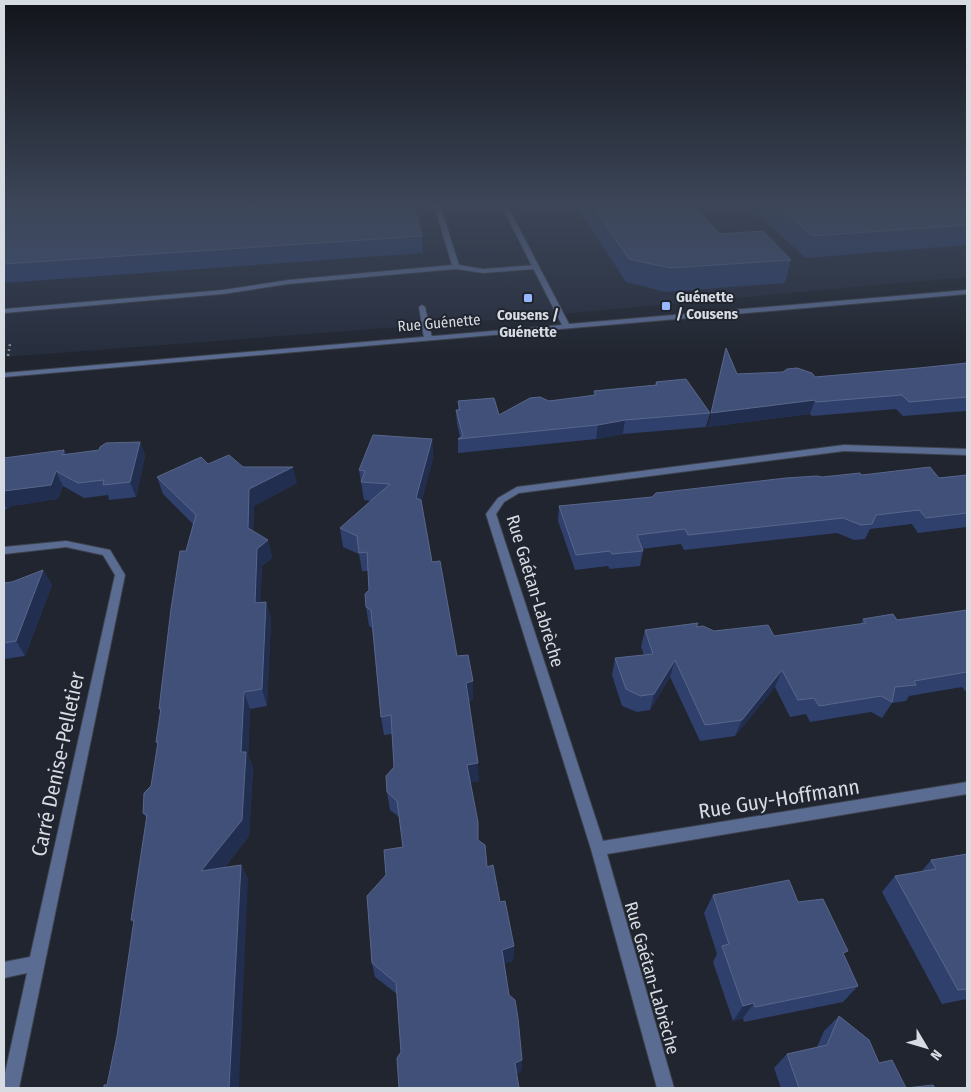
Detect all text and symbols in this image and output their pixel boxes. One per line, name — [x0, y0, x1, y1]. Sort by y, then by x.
place label: Guénette / Cousens — [676, 288, 739, 323]
marker: Cousens / Guénette — [522, 292, 534, 304]
marker: Guénette / Cousens — [660, 300, 672, 312]
place label: Cousens / Guénette — [497, 306, 559, 341]
street label: Rue Guénette — [397, 310, 481, 336]
street label: Rue Gaétan-Labrèche — [501, 512, 569, 670]
street label: Carré Denise-Pelletier — [26, 669, 90, 859]
street label: Rue Guy-Hoffmann — [697, 773, 861, 825]
street label: Rue Gaétan-Labrèche — [620, 899, 684, 1057]
north arrow — [901, 1022, 951, 1072]
text: N — [927, 1046, 945, 1063]

